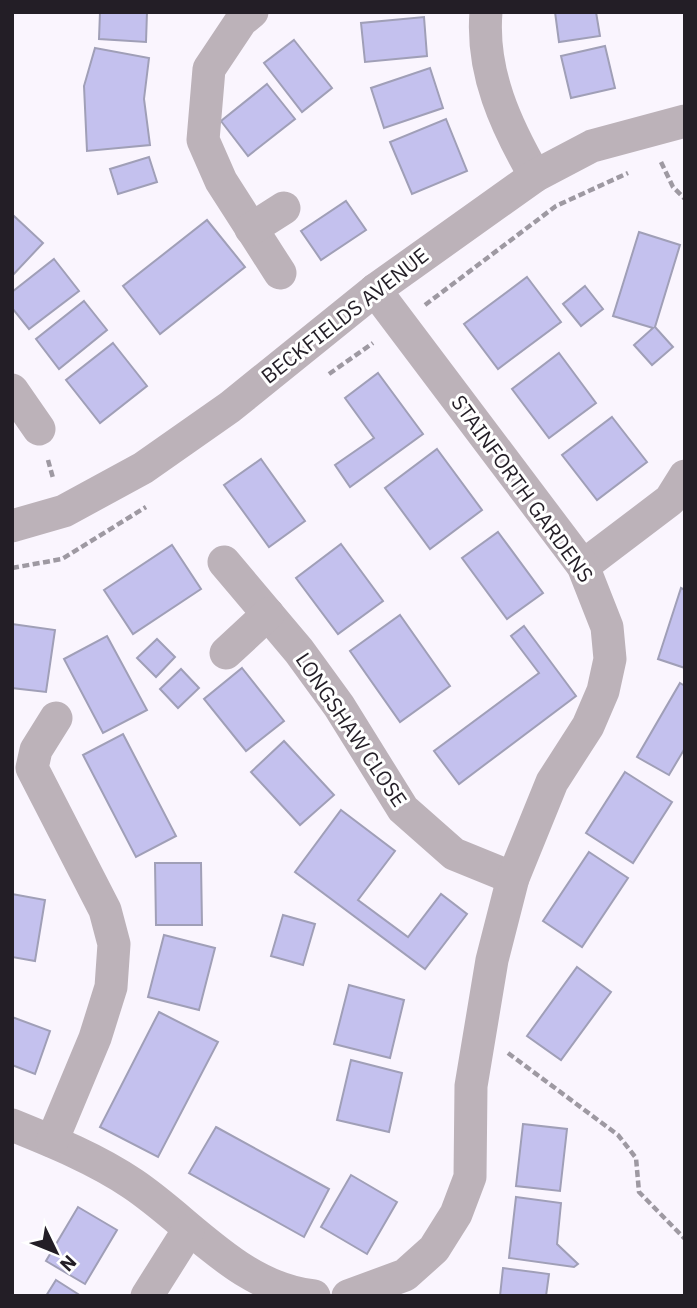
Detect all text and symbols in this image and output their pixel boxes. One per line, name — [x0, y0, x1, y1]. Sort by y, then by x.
street label: BECKFIELDS AVENUE — [255, 241, 434, 389]
street label: STAINFORTH GARDENS — [445, 389, 600, 588]
street label: LONGSHAW CLOSE — [290, 647, 414, 812]
north arrow — [21, 1217, 91, 1287]
text: N — [55, 1250, 82, 1277]

